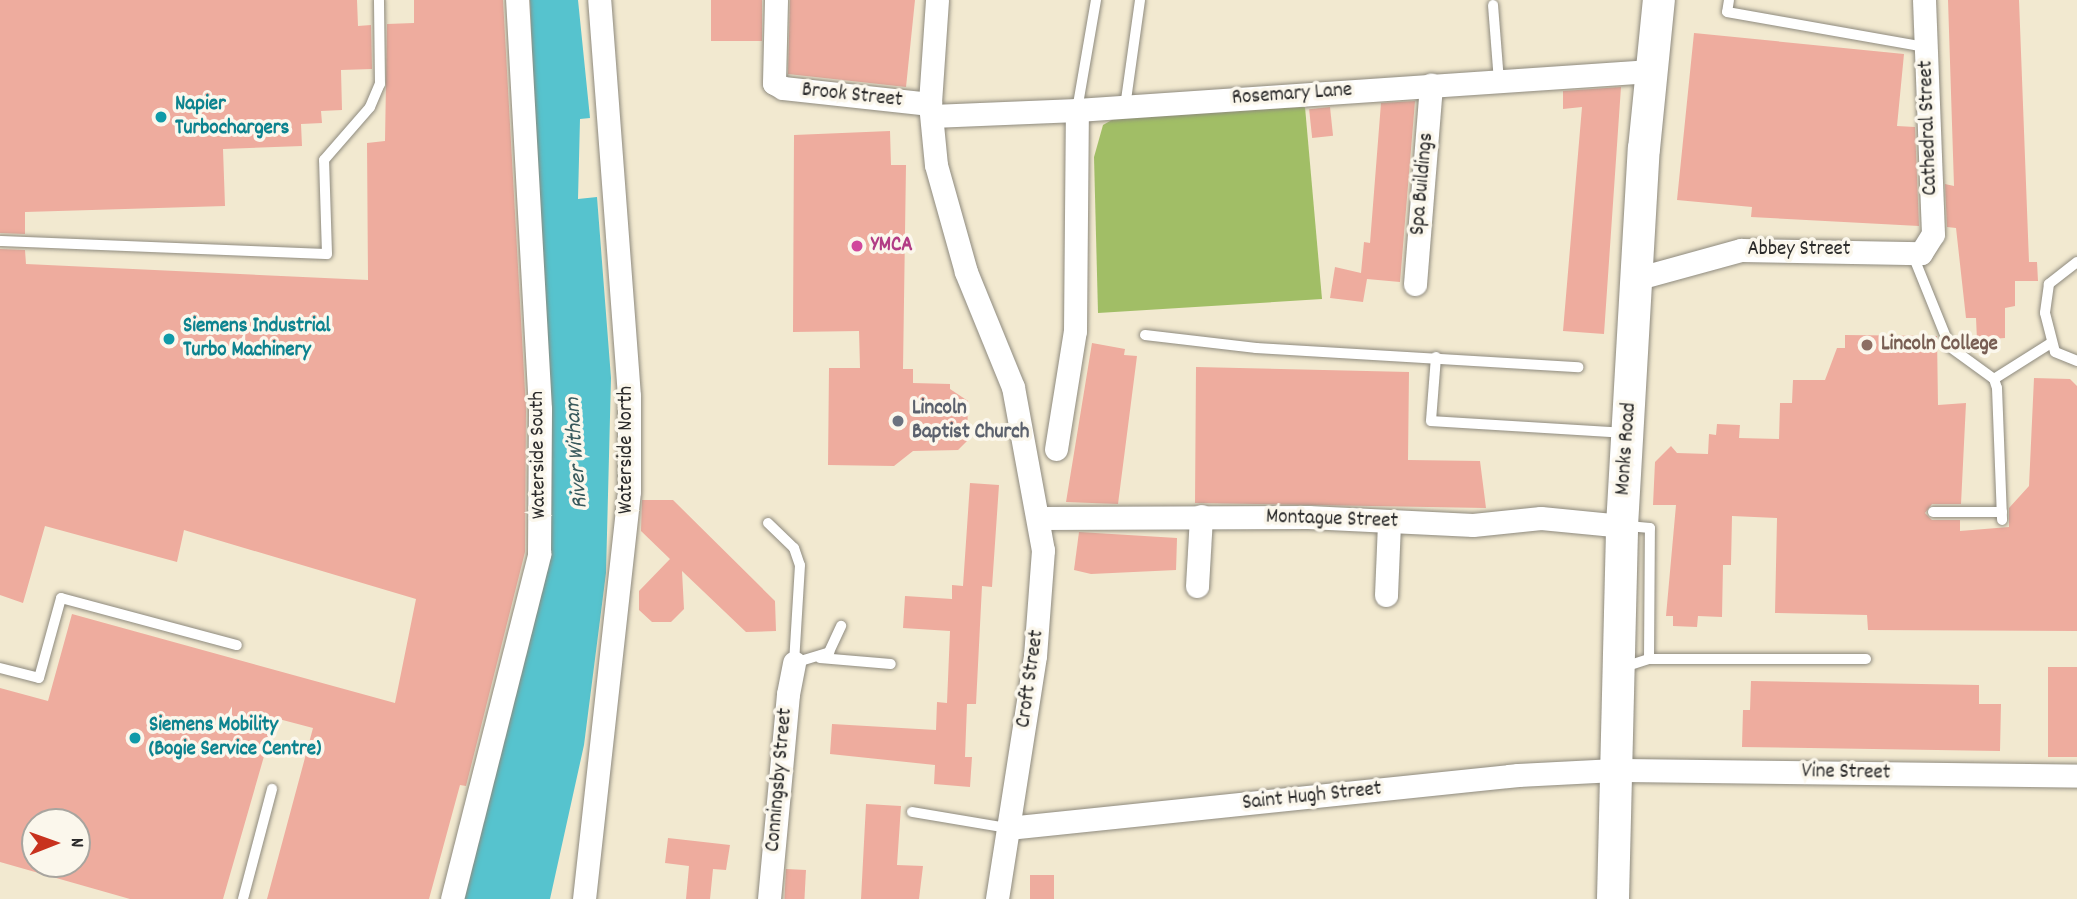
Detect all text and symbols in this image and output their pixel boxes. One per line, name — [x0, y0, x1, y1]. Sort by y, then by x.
street label: Cathedral Street — [1914, 60, 1944, 196]
street label: Brook Street — [801, 78, 903, 114]
street label: Rosemary Lane — [1231, 78, 1353, 112]
place label: Napier Turbochargers — [175, 92, 289, 142]
marker: Napier Turbochargers — [153, 109, 169, 125]
street label: Spa Buildings — [1406, 132, 1440, 236]
place label: YMCA — [871, 233, 913, 259]
street label: Abbey Street — [1747, 237, 1851, 263]
marker: YMCA — [849, 238, 865, 254]
place label: Siemens Industrial Turbo Machinery — [183, 314, 331, 364]
marker: Siemens Industrial Turbo Machinery — [161, 331, 177, 347]
place label: Lincoln College — [1881, 332, 1998, 358]
marker: Lincoln College — [1859, 337, 1875, 353]
street label: Waterside North — [614, 386, 640, 514]
street label: Waterside South — [525, 391, 553, 519]
water label: River Witham — [560, 396, 596, 510]
place label: Lincoln Baptist Church — [912, 396, 1029, 446]
street label: Monks Road — [1611, 402, 1643, 496]
marker: Lincoln Baptist Church — [890, 413, 906, 429]
street label: Montague Street — [1265, 505, 1399, 535]
street label: Croft Street — [1012, 628, 1050, 730]
street label: Conningsby Street — [761, 707, 799, 853]
place label: Siemens Mobility (Bogie Service Centre) — [149, 713, 321, 763]
marker: Siemens Mobility (Bogie Service Centre) — [127, 730, 143, 746]
street label: Vine Street — [1801, 760, 1891, 786]
street label: Saint Hugh Street — [1241, 777, 1383, 817]
north arrow — [21, 808, 91, 878]
text: N — [62, 838, 89, 848]

